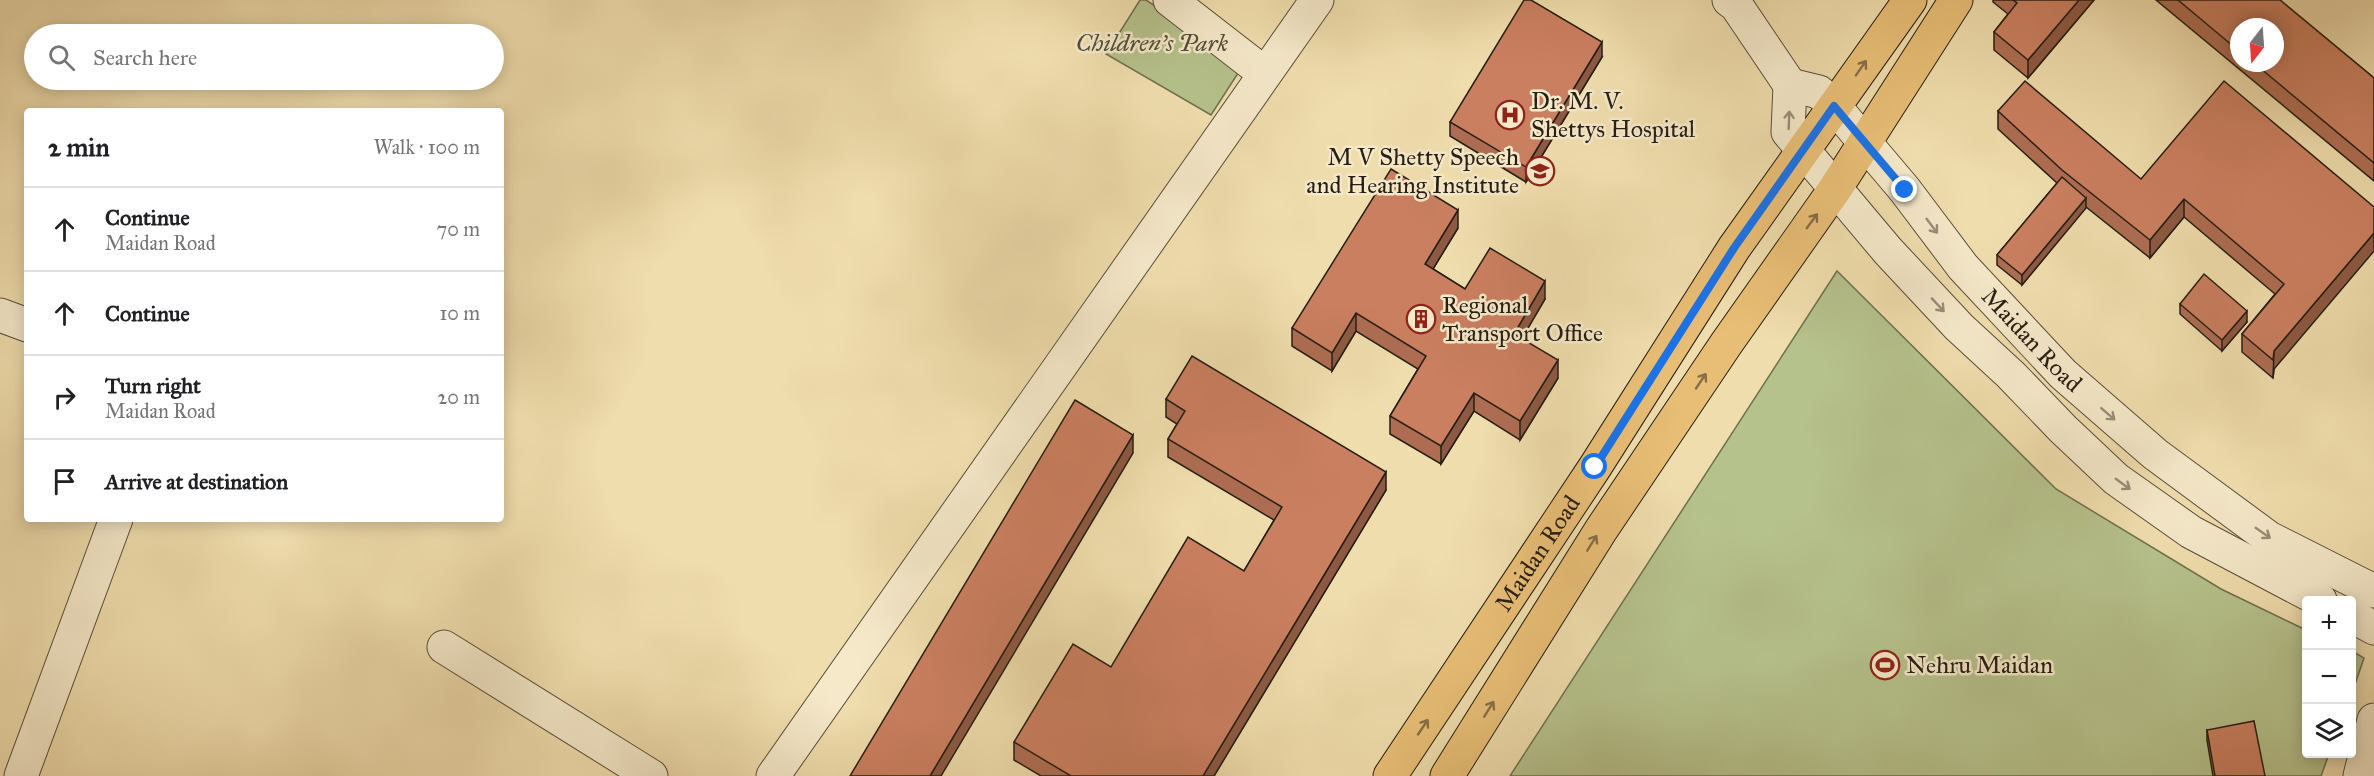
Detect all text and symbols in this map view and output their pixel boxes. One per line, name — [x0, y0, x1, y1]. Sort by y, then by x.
north arrow — [2230, 18, 2284, 72]
search box — [24, 24, 504, 90]
park label: Children's Park — [1076, 28, 1229, 58]
icon: search — [45, 41, 78, 74]
text: Search here — [93, 44, 197, 71]
one-way arrow — [1855, 60, 1867, 77]
place label: Dr. M. V. Shettys Hospital — [1531, 86, 1696, 144]
hospital icon: Dr. M. V. Shettys Hospital — [1494, 99, 1526, 131]
one-way arrow — [1783, 110, 1794, 130]
text: 2 min — [48, 131, 109, 163]
text: Walk · 100 m — [374, 135, 480, 159]
place label: M V Shetty Speech and Hearing Institute — [1306, 142, 1519, 200]
school or university icon: M V Shetty Speech and Hearing Institute — [1524, 155, 1556, 187]
route end — [1891, 176, 1917, 202]
text: Continue — [105, 204, 190, 231]
icon: ahead — [48, 213, 81, 246]
one-way arrow — [1806, 213, 1818, 229]
text: 70 m — [437, 217, 480, 241]
one-way arrow — [1926, 217, 1939, 233]
text: Maidan Road — [105, 231, 216, 255]
street label: Maidan Road — [1975, 281, 2088, 399]
place label: Regional Transport Office — [1442, 290, 1603, 348]
icon: ahead — [48, 297, 81, 330]
one-way arrow — [1931, 297, 1945, 312]
text: Continue — [105, 300, 190, 327]
text: 10 m — [439, 301, 480, 325]
building icon: Regional Transport Office — [1405, 303, 1437, 335]
text: Turn right — [105, 372, 201, 399]
one-way arrow — [1695, 373, 1707, 390]
icon: right — [48, 381, 81, 414]
text: 20 m — [437, 385, 480, 409]
text: Maidan Road — [105, 399, 216, 423]
one-way arrow — [2100, 407, 2116, 420]
route start — [1581, 453, 1607, 479]
icon: arrive — [48, 465, 81, 498]
text: Arrive at destination — [105, 468, 288, 495]
one-way arrow — [2115, 478, 2131, 490]
street label: Maidan Road — [1488, 490, 1587, 617]
one-way arrow — [2254, 527, 2270, 539]
one-way arrow — [1587, 535, 1599, 552]
map controls — [2302, 596, 2356, 758]
button: + — [2302, 596, 2356, 650]
sports icon: Nehru Maidan — [1869, 649, 1901, 681]
place label: Nehru Maidan — [1906, 650, 2053, 680]
button: − — [2302, 650, 2356, 704]
one-way arrow — [1483, 700, 1496, 717]
button: layers — [2302, 704, 2356, 758]
one-way arrow — [1417, 720, 1429, 736]

